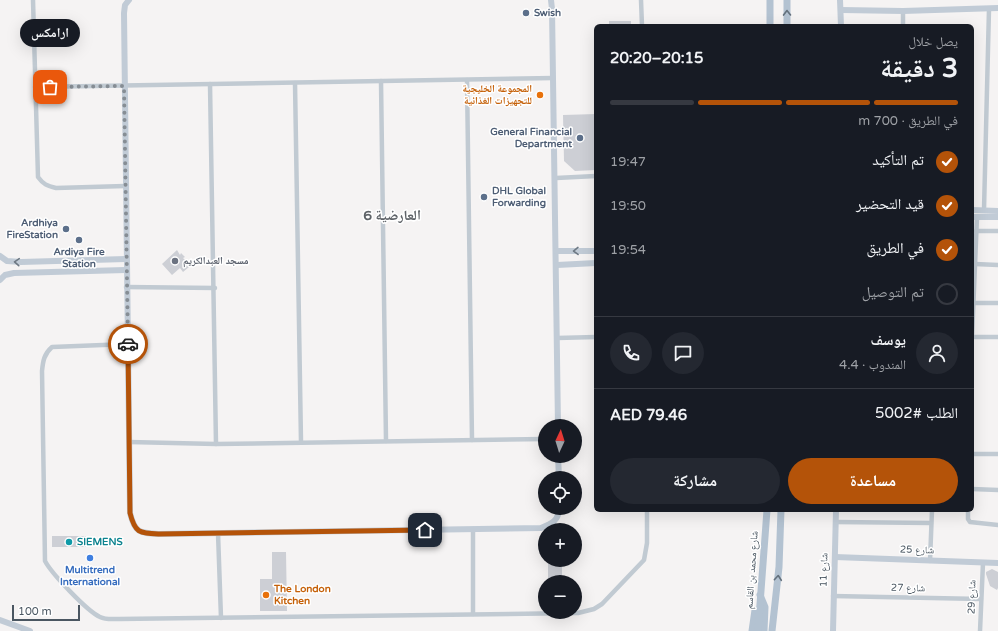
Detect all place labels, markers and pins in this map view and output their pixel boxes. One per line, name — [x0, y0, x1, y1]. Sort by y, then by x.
place label: Swish — [534, 7, 561, 19]
marker: Swish — [521, 8, 531, 18]
callout: ارامكس — [20, 19, 80, 47]
pin — [33, 70, 67, 104]
place label: المجموعة الخليجية للتجهيزات الغذائية — [462, 83, 532, 107]
marker: المجموعة الخليجية للتجهيزات الغذائية — [535, 90, 545, 100]
place label: General Financial Department — [490, 126, 572, 150]
marker: General Financial Department — [575, 133, 585, 143]
place label: DHL Global Forwarding — [492, 185, 546, 209]
marker: DHL Global Forwarding — [479, 192, 489, 202]
place label: Ardhiya FireStation — [7, 217, 58, 241]
marker: Ardhiya FireStation — [61, 224, 71, 234]
marker: Ardiya Fire Station — [74, 235, 84, 245]
place label: Ardiya Fire Station — [53, 246, 105, 270]
place label: مسجد العبدالكريم — [183, 255, 249, 268]
marker: مسجد العبدالكريم — [170, 256, 180, 266]
pin — [408, 513, 442, 547]
place label: SIEMENS — [77, 536, 123, 548]
marker: SIEMENS — [64, 537, 74, 547]
marker: Multitrend International — [85, 553, 95, 563]
place label: Multitrend International — [60, 564, 120, 588]
place label: The London Kitchen — [273, 583, 331, 607]
marker: The London Kitchen — [261, 590, 271, 600]

